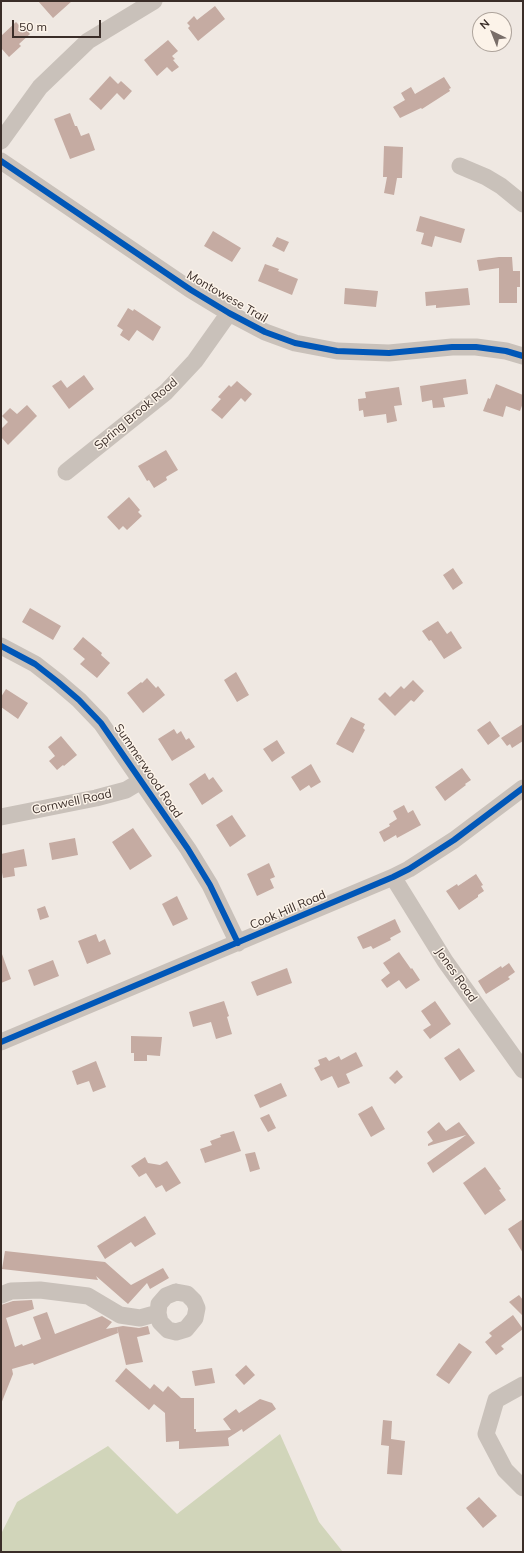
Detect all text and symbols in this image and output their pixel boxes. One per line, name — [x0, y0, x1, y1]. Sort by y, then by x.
scale bar — [14, 12, 103, 38]
north arrow — [472, 12, 512, 52]
text: N — [477, 16, 492, 32]
text: 50 m — [19, 19, 47, 34]
street label: Montowese Trail — [184, 268, 270, 326]
street label: Spring Brook Road — [91, 375, 181, 453]
street label: Summerwood Road — [111, 721, 185, 821]
street label: Cornwell Road — [31, 787, 113, 817]
street label: Cook Hill Road — [248, 888, 328, 932]
street label: Jones Road — [432, 945, 480, 1005]

